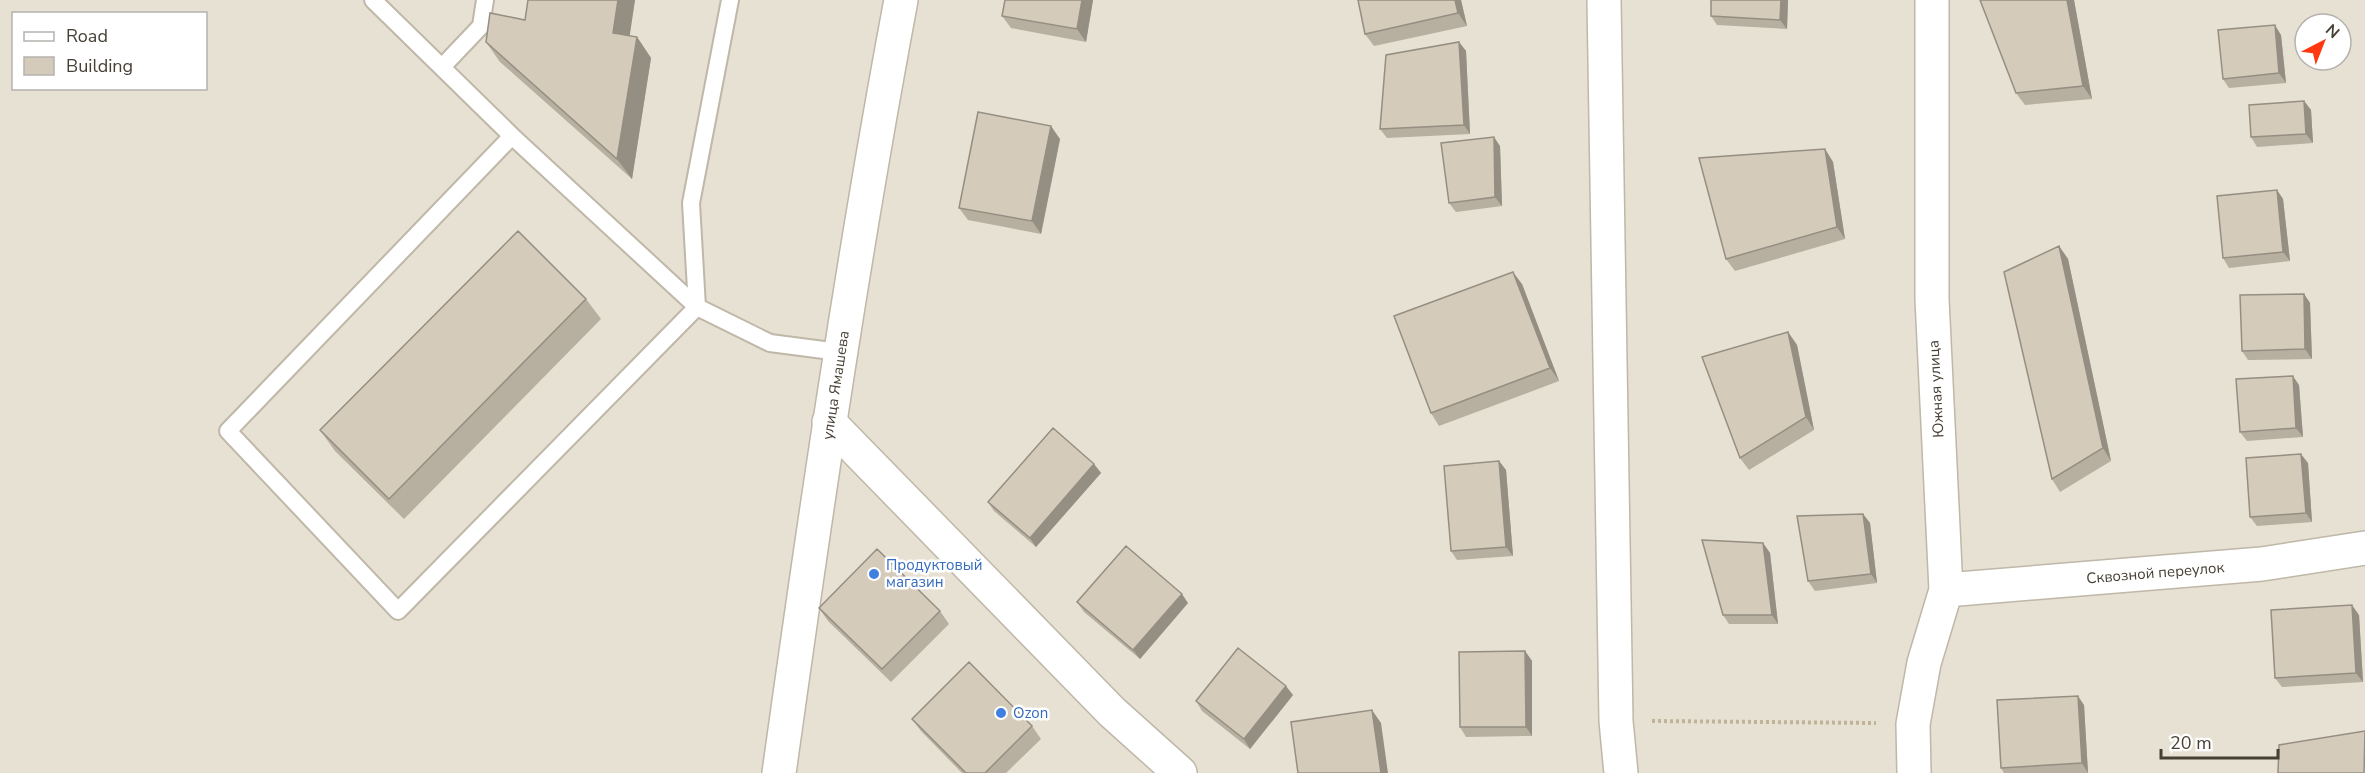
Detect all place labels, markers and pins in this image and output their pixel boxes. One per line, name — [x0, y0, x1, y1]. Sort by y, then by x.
place label: Продуктовый магазин — [886, 555, 982, 592]
marker: Продуктовый магазин — [867, 567, 881, 581]
place label: Ozon — [1013, 703, 1048, 723]
marker: Ozon — [994, 706, 1008, 720]

